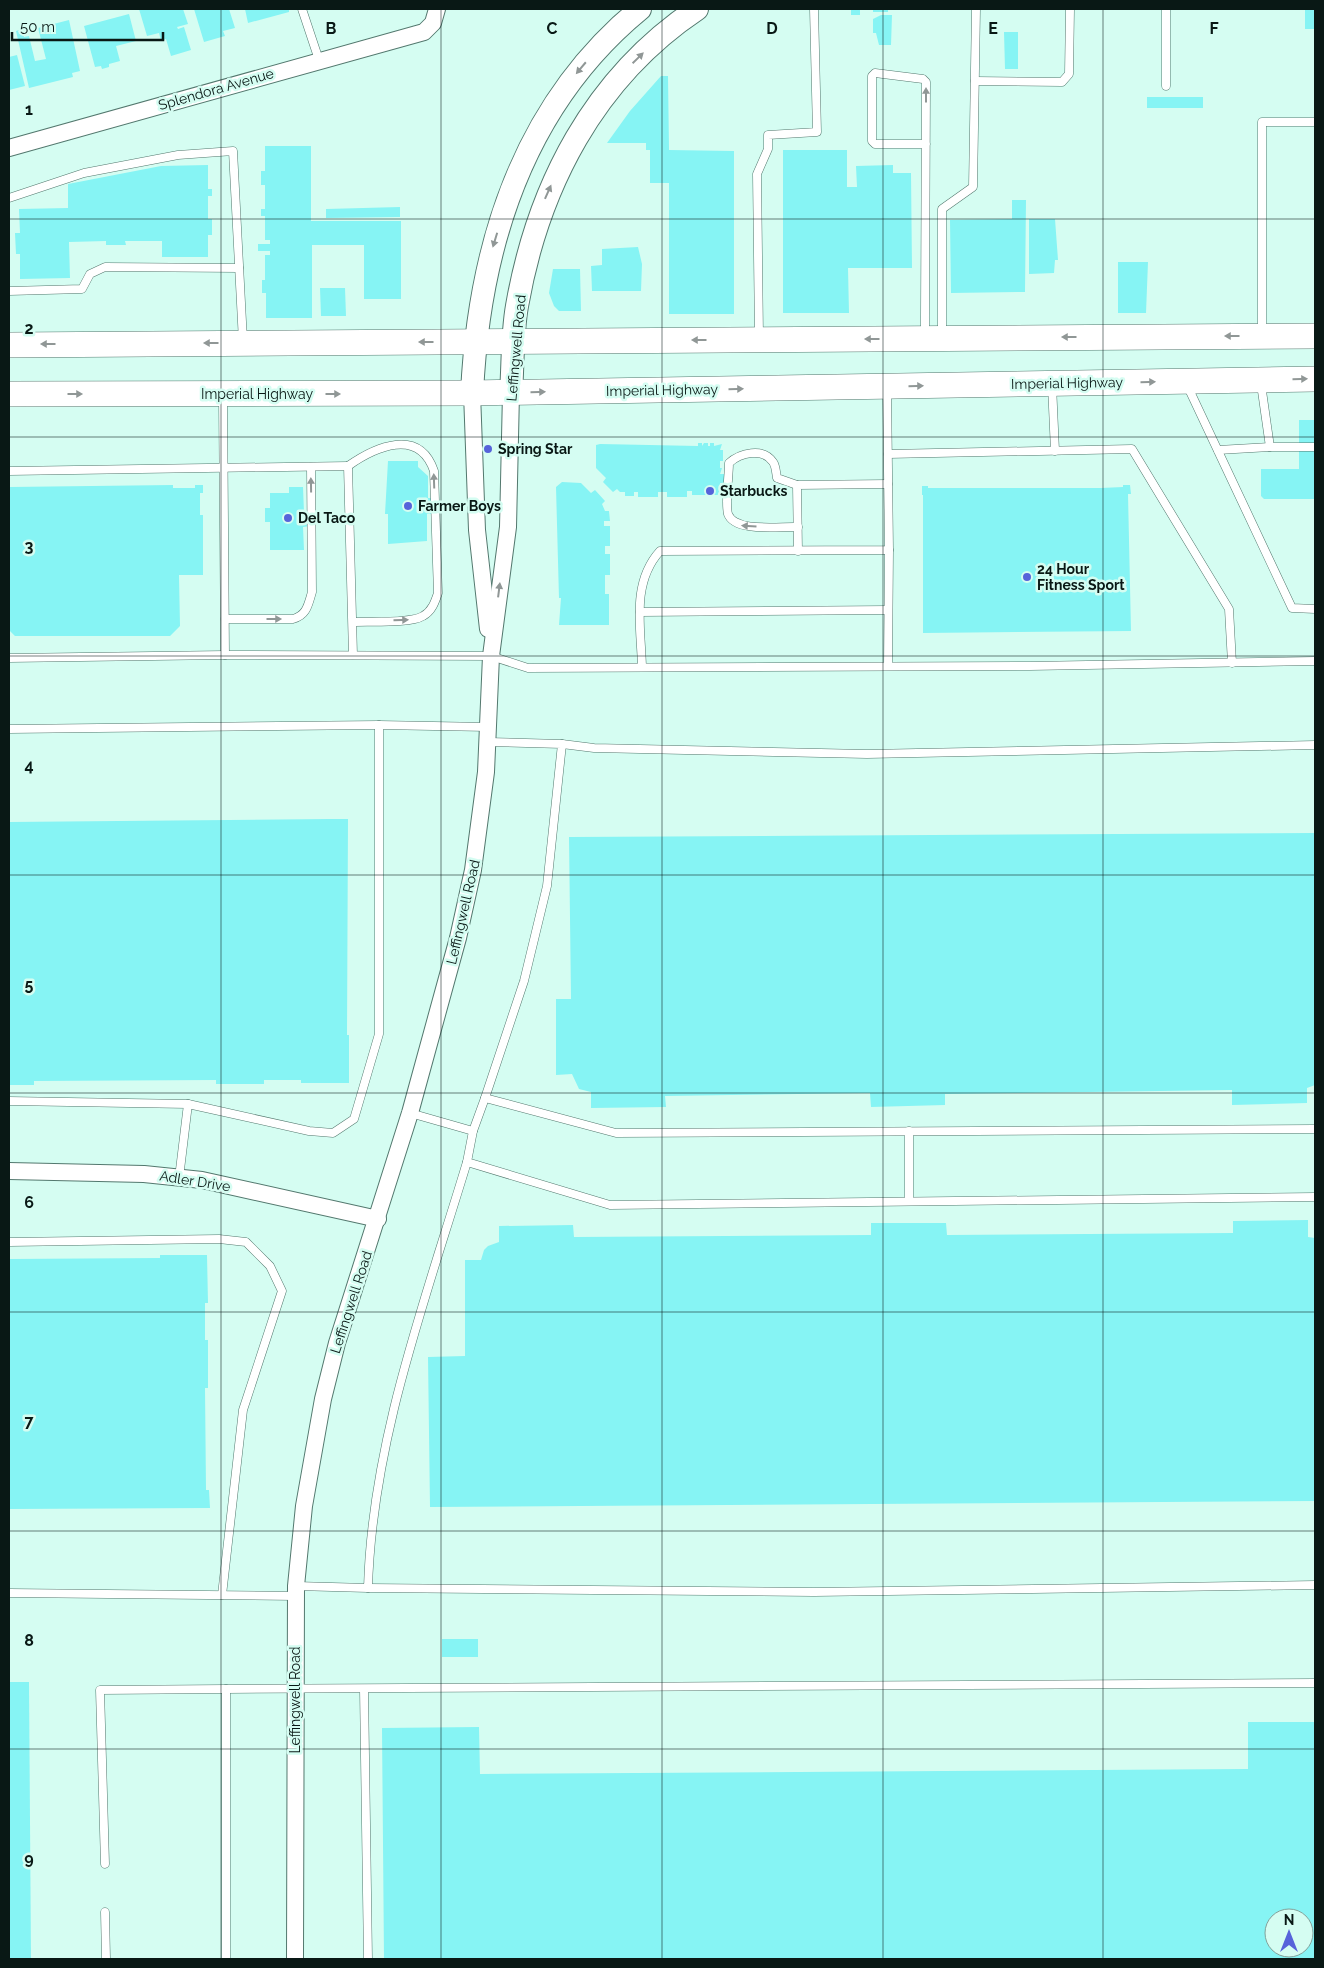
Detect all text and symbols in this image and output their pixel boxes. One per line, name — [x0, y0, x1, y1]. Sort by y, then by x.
scale bar — [12, 10, 164, 42]
text: 50 m — [20, 18, 55, 36]
text: B — [326, 19, 337, 38]
text: C — [547, 19, 558, 38]
text: D — [766, 19, 778, 38]
text: E — [988, 19, 998, 38]
text: F — [1209, 19, 1219, 38]
one-way arrow — [632, 52, 644, 64]
one-way arrow — [576, 61, 587, 74]
street label: Splendora Avenue — [157, 65, 275, 113]
one-way arrow — [922, 87, 930, 103]
text: 1 — [25, 100, 33, 119]
one-way arrow — [545, 185, 553, 199]
one-way arrow — [491, 233, 499, 248]
street label: Leffingwell Road — [503, 294, 529, 402]
text: 2 — [24, 319, 34, 338]
one-way arrow — [1223, 333, 1239, 341]
one-way arrow — [1061, 334, 1077, 342]
one-way arrow — [863, 335, 879, 343]
one-way arrow — [690, 336, 706, 344]
one-way arrow — [417, 338, 433, 346]
one-way arrow — [202, 339, 218, 347]
one-way arrow — [40, 340, 56, 348]
street label: Imperial Highway — [1011, 374, 1124, 392]
one-way arrow — [1292, 375, 1308, 383]
one-way arrow — [1140, 378, 1156, 386]
street label: Imperial Highway — [606, 381, 719, 399]
one-way arrow — [908, 381, 924, 389]
one-way arrow — [728, 385, 744, 393]
street label: Imperial Highway — [201, 386, 313, 402]
one-way arrow — [530, 388, 546, 396]
one-way arrow — [67, 390, 83, 398]
one-way arrow — [325, 390, 341, 398]
place label: Spring Star — [498, 441, 573, 457]
marker: Spring Star — [482, 443, 494, 455]
one-way arrow — [430, 473, 438, 489]
one-way arrow — [307, 477, 315, 493]
place label: Starbucks — [720, 483, 787, 499]
marker: Starbucks — [704, 485, 716, 497]
place label: Farmer Boys — [418, 498, 501, 514]
marker: Farmer Boys — [402, 500, 414, 512]
place label: Del Taco — [298, 510, 356, 526]
marker: Del Taco — [282, 512, 294, 524]
one-way arrow — [741, 521, 757, 529]
text: 3 — [25, 537, 34, 556]
place label: 24 Hour Fitness Sport — [1037, 561, 1125, 593]
marker: 24 Hour Fitness Sport — [1021, 571, 1033, 583]
one-way arrow — [495, 582, 503, 598]
one-way arrow — [266, 615, 282, 623]
one-way arrow — [394, 616, 410, 624]
text: 4 — [24, 756, 34, 775]
street label: Leffingwell Road — [443, 858, 483, 966]
text: 5 — [25, 975, 34, 994]
street label: Adler Drive — [158, 1168, 232, 1194]
text: 6 — [24, 1193, 34, 1212]
street label: Leffingwell Road — [327, 1249, 375, 1355]
text: 7 — [25, 1412, 34, 1431]
text: 8 — [24, 1631, 34, 1650]
street label: Leffingwell Road — [287, 1647, 303, 1753]
text: 9 — [24, 1849, 34, 1868]
north arrow — [1264, 1908, 1314, 1958]
text: N — [1284, 1912, 1294, 1928]

